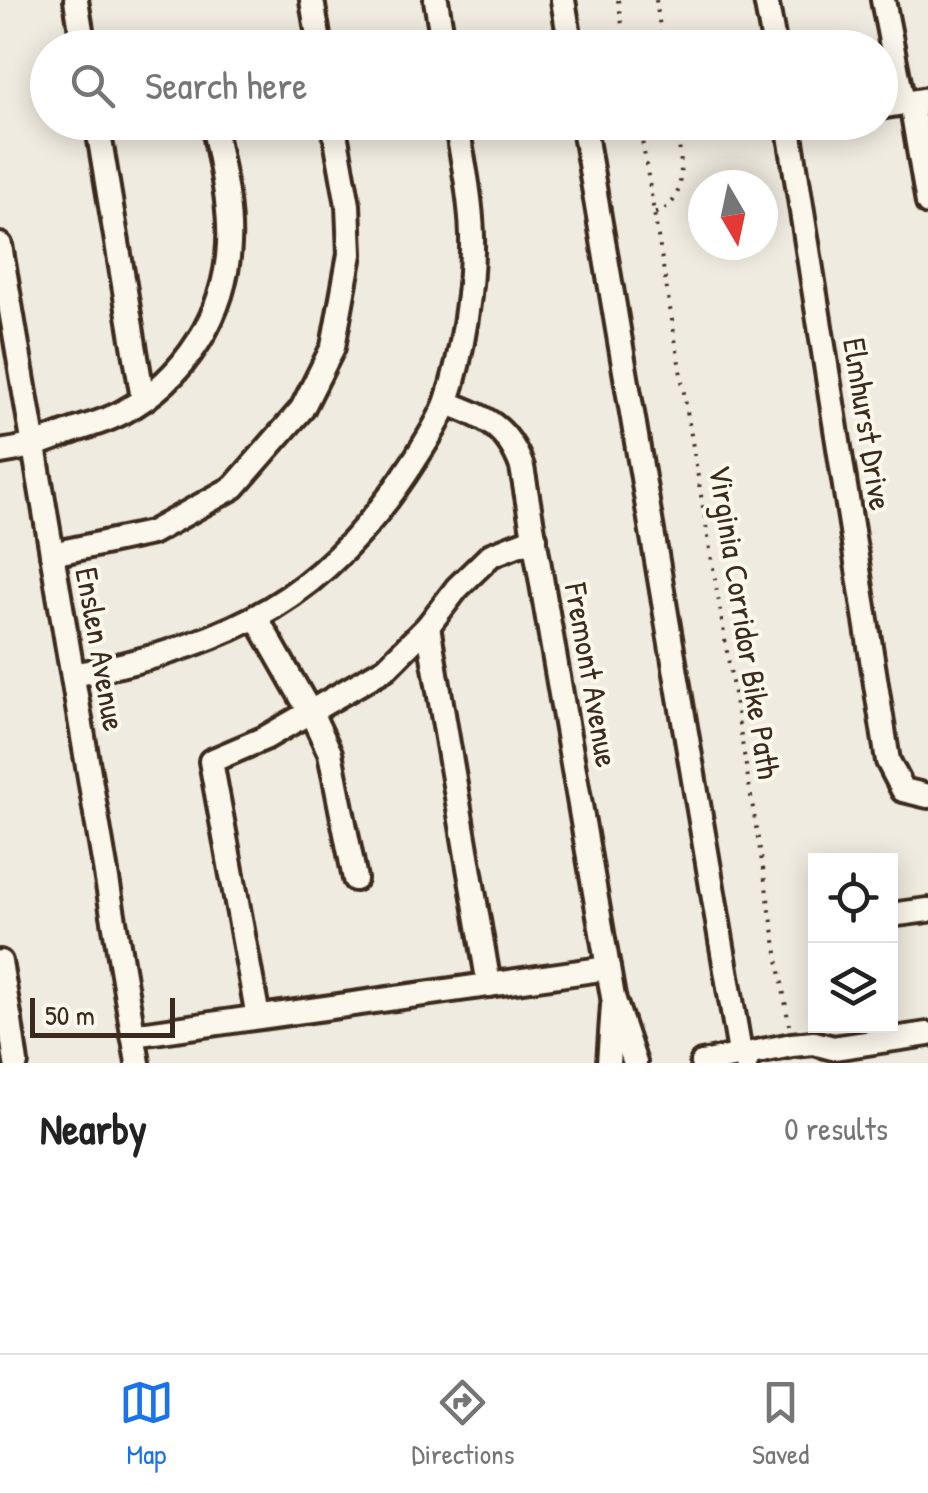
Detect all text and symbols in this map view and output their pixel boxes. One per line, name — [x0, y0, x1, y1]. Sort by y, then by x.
search box — [30, 30, 898, 140]
icon: search — [65, 58, 120, 113]
text: Search here — [145, 59, 307, 111]
north arrow — [688, 170, 778, 260]
street label: Elmhurst Drive — [833, 335, 903, 513]
street label: Virginia Corridor Bike Path — [699, 462, 791, 782]
street label: Enslen Avenue — [65, 564, 137, 734]
street label: Fremont Avenue — [555, 579, 629, 770]
map controls — [808, 853, 898, 1033]
button: locate — [808, 853, 898, 943]
button: layers — [808, 943, 898, 1033]
scale bar — [30, 993, 175, 1038]
text: 50 m — [45, 996, 95, 1034]
text: Nearby — [40, 1100, 147, 1157]
text: 0 results — [784, 1107, 888, 1150]
tab: Map — [119, 1375, 174, 1473]
tab: Directions — [411, 1375, 514, 1473]
tab: Saved — [752, 1375, 809, 1473]

